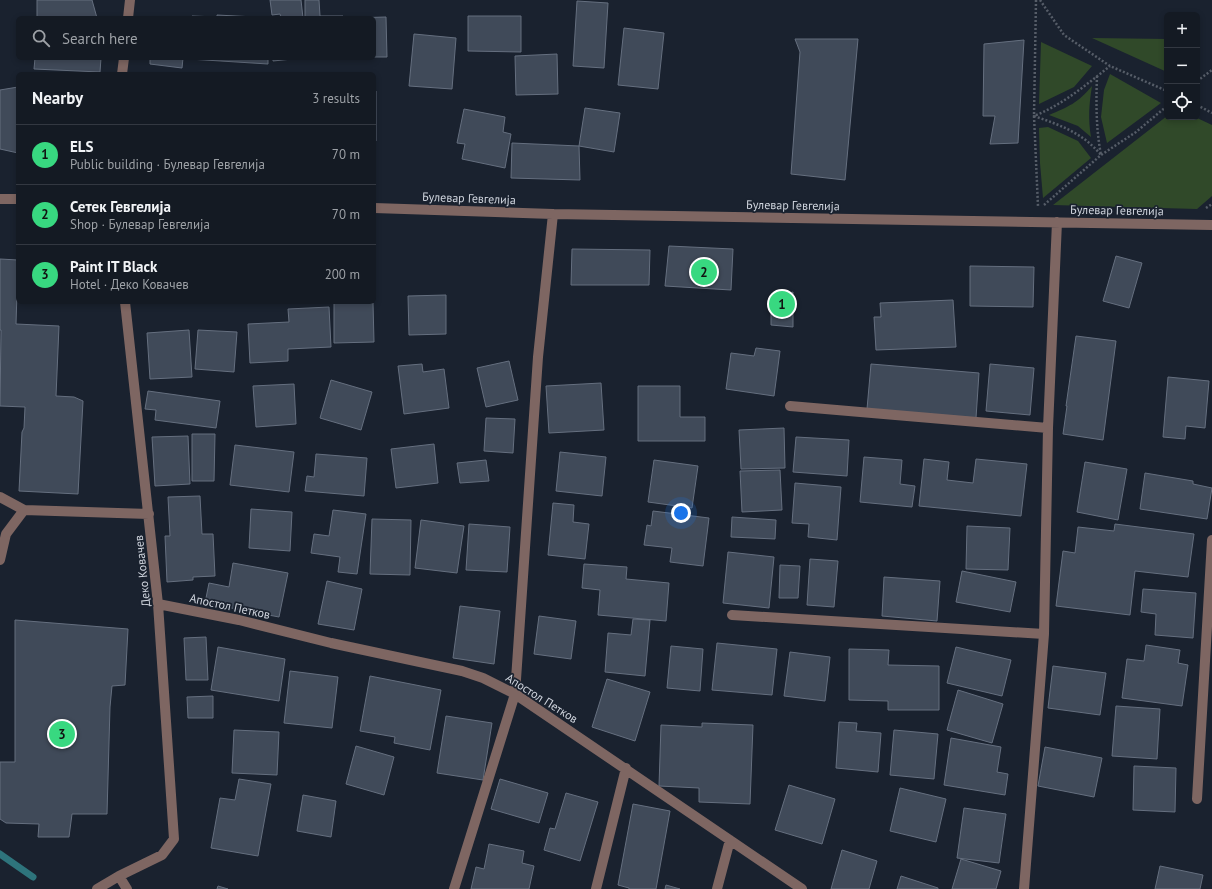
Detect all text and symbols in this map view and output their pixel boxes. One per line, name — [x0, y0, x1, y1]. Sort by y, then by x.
map controls — [1164, 12, 1200, 120]
button: + — [1164, 12, 1200, 48]
search box — [16, 16, 376, 60]
icon: search — [30, 27, 52, 49]
text: Search here — [62, 29, 138, 48]
button: − — [1164, 48, 1200, 84]
button: locate — [1164, 84, 1200, 120]
text: Nearby — [32, 87, 83, 109]
text: 3 results — [312, 90, 360, 107]
text: ELS — [70, 137, 94, 156]
text: 1 — [41, 146, 49, 163]
text: 70 m — [332, 146, 360, 163]
text: Public building · Булевар Гевгелија — [70, 156, 265, 173]
street label: Булевар Гевгелија — [422, 189, 516, 207]
text: Сетек Гевгелија — [70, 197, 171, 216]
street label: Булевар Гевгелија — [746, 197, 840, 213]
street label: Булевар Гевгелија — [1070, 202, 1164, 218]
text: 2 — [41, 206, 49, 223]
text: 70 m — [332, 206, 360, 223]
text: Shop · Булевар Гевгелија — [70, 216, 210, 233]
text: Paint IT Black — [70, 257, 157, 276]
pin: 2 — [691, 257, 717, 287]
text: 3 — [41, 266, 49, 283]
text: 200 m — [325, 266, 360, 283]
text: Hotel · Деко Ковачев — [70, 276, 189, 293]
pin: 1 — [769, 289, 795, 319]
your location — [671, 503, 691, 523]
street label: Деко Ковачев — [131, 534, 153, 608]
street label: Апостол Петков — [188, 590, 272, 622]
street label: Апостол Петков — [503, 670, 581, 726]
pin: 3 — [49, 719, 75, 749]

